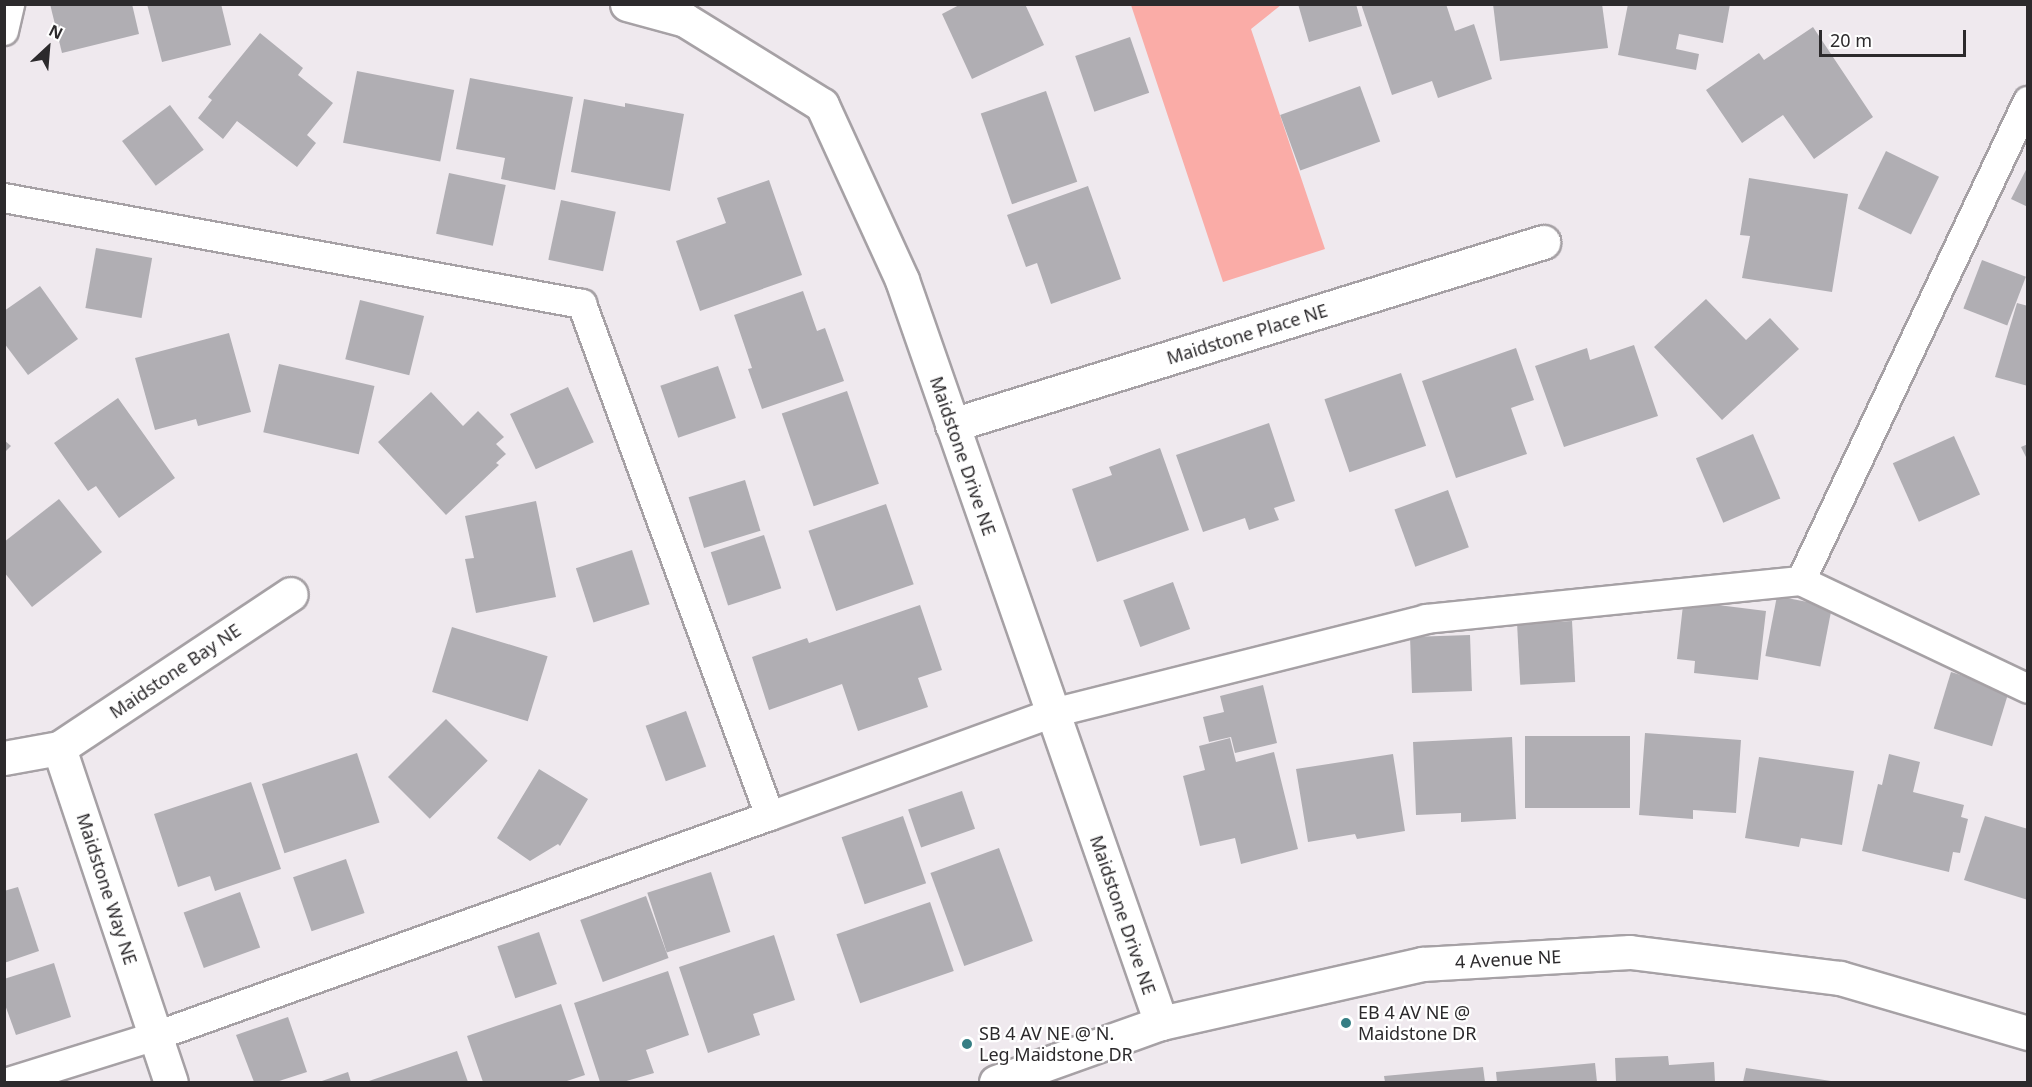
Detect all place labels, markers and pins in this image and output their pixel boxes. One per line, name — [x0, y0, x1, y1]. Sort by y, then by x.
place label: EB 4 AV NE @ Maidstone DR — [1358, 1002, 1476, 1044]
marker: EB 4 AV NE @ Maidstone DR — [1339, 1016, 1353, 1030]
place label: SB 4 AV NE @ N. Leg Maidstone DR — [979, 1023, 1133, 1066]
marker: SB 4 AV NE @ N. Leg Maidstone DR — [960, 1037, 974, 1051]

